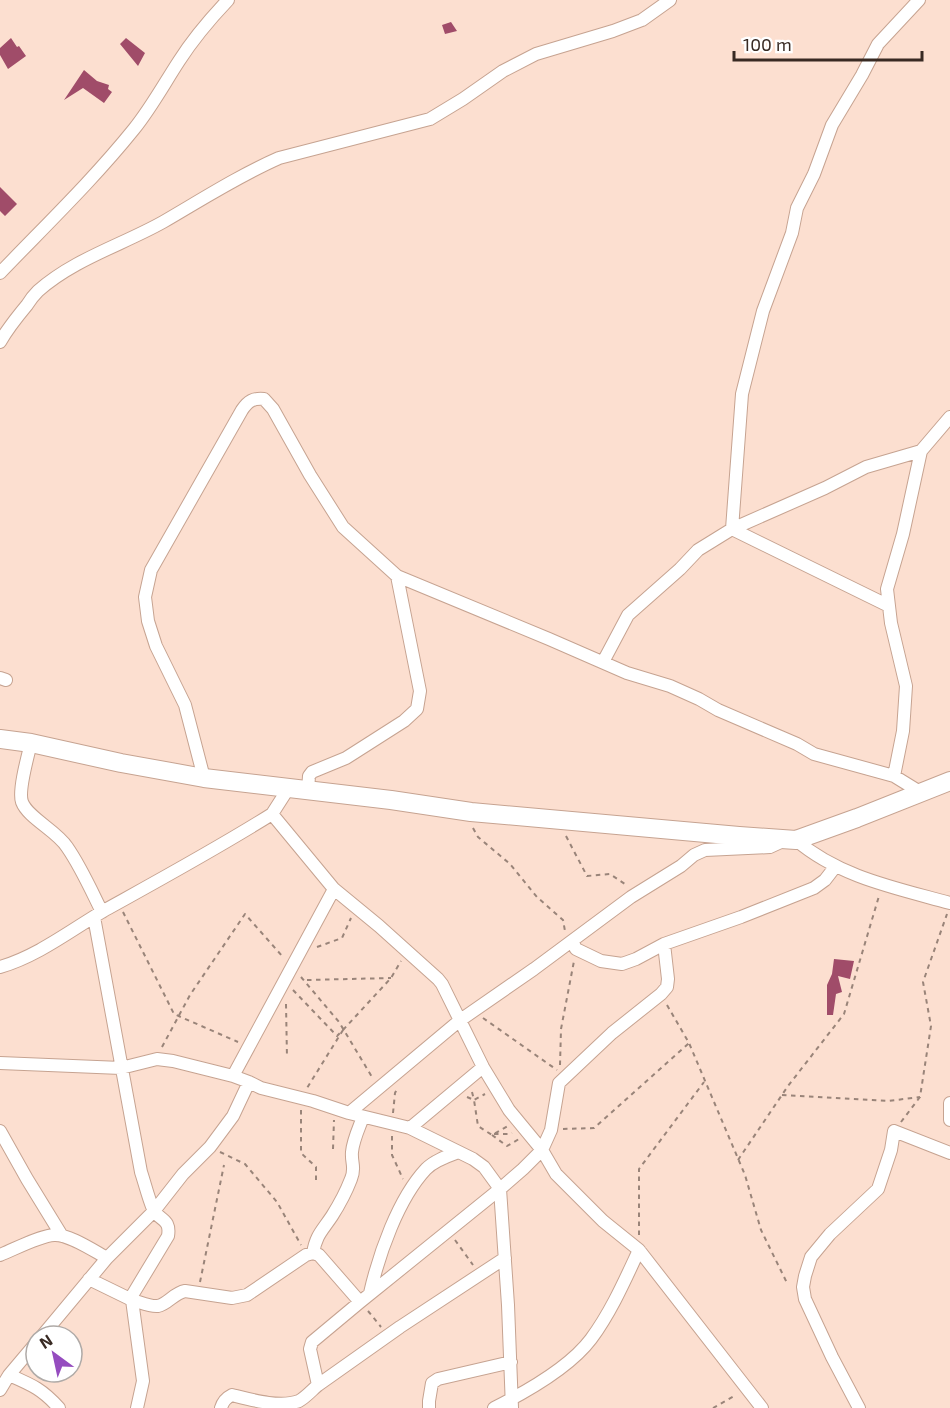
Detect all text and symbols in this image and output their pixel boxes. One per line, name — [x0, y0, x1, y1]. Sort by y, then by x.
scale bar — [734, 24, 922, 62]
text: 100 m — [743, 33, 792, 55]
north arrow — [24, 1324, 84, 1384]
text: N — [36, 1330, 56, 1352]

